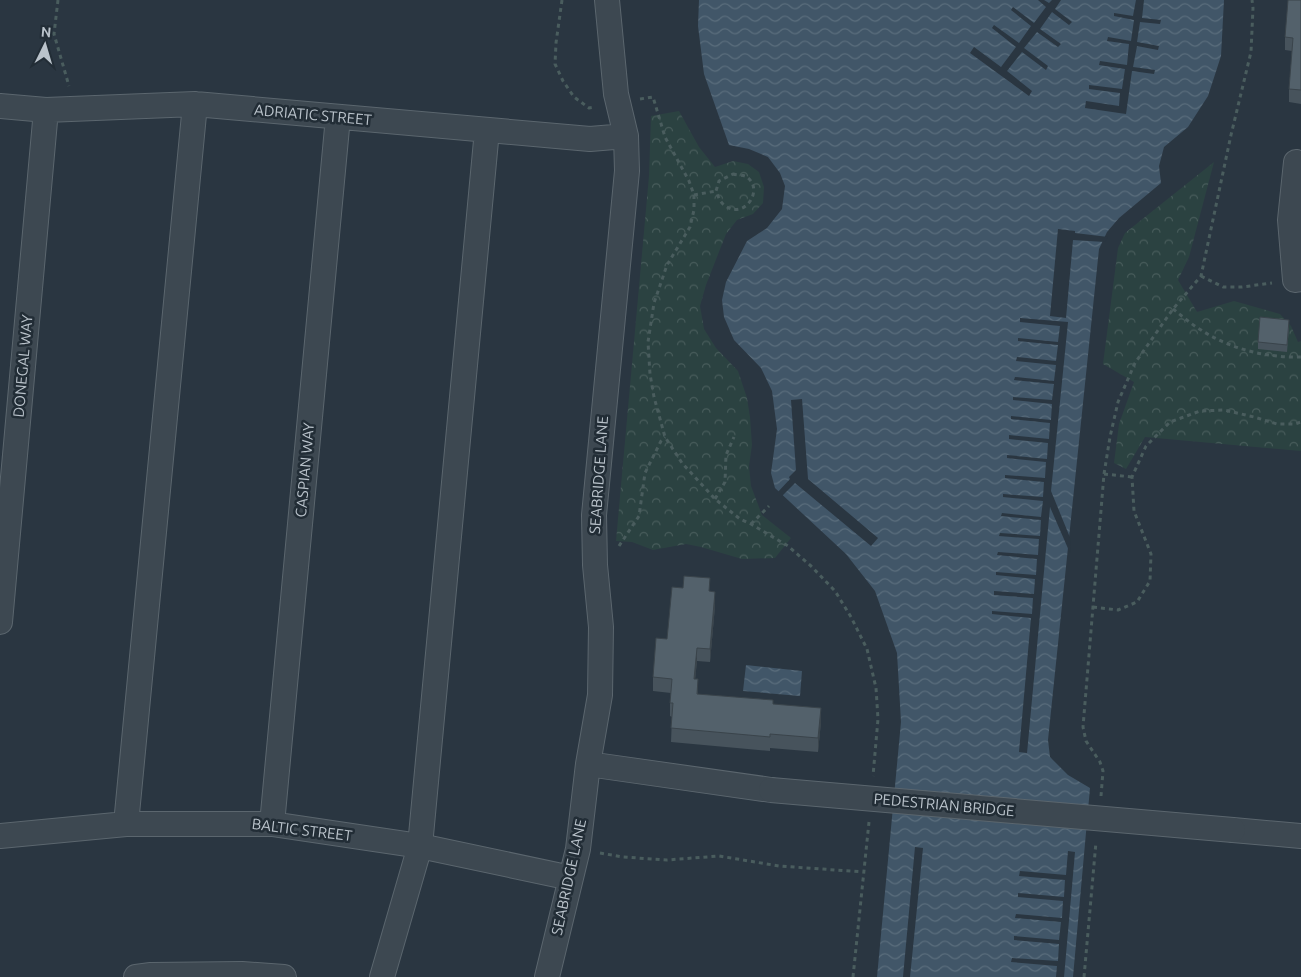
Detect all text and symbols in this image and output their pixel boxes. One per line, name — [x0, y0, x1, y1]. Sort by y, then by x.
north arrow — [20, 20, 70, 70]
text: N — [40, 24, 52, 40]
street label: ADRIATIC STREET — [254, 101, 373, 128]
street label: DONEGAL WAY — [10, 314, 35, 418]
street label: SEABRIDGE LANE — [586, 415, 611, 535]
street label: CASPIAN WAY — [292, 422, 317, 518]
street label: PEDESTRIAN BRIDGE — [873, 790, 1015, 819]
street label: BALTIC STREET — [251, 815, 354, 844]
street label: SEABRIDGE LANE — [548, 817, 589, 937]

